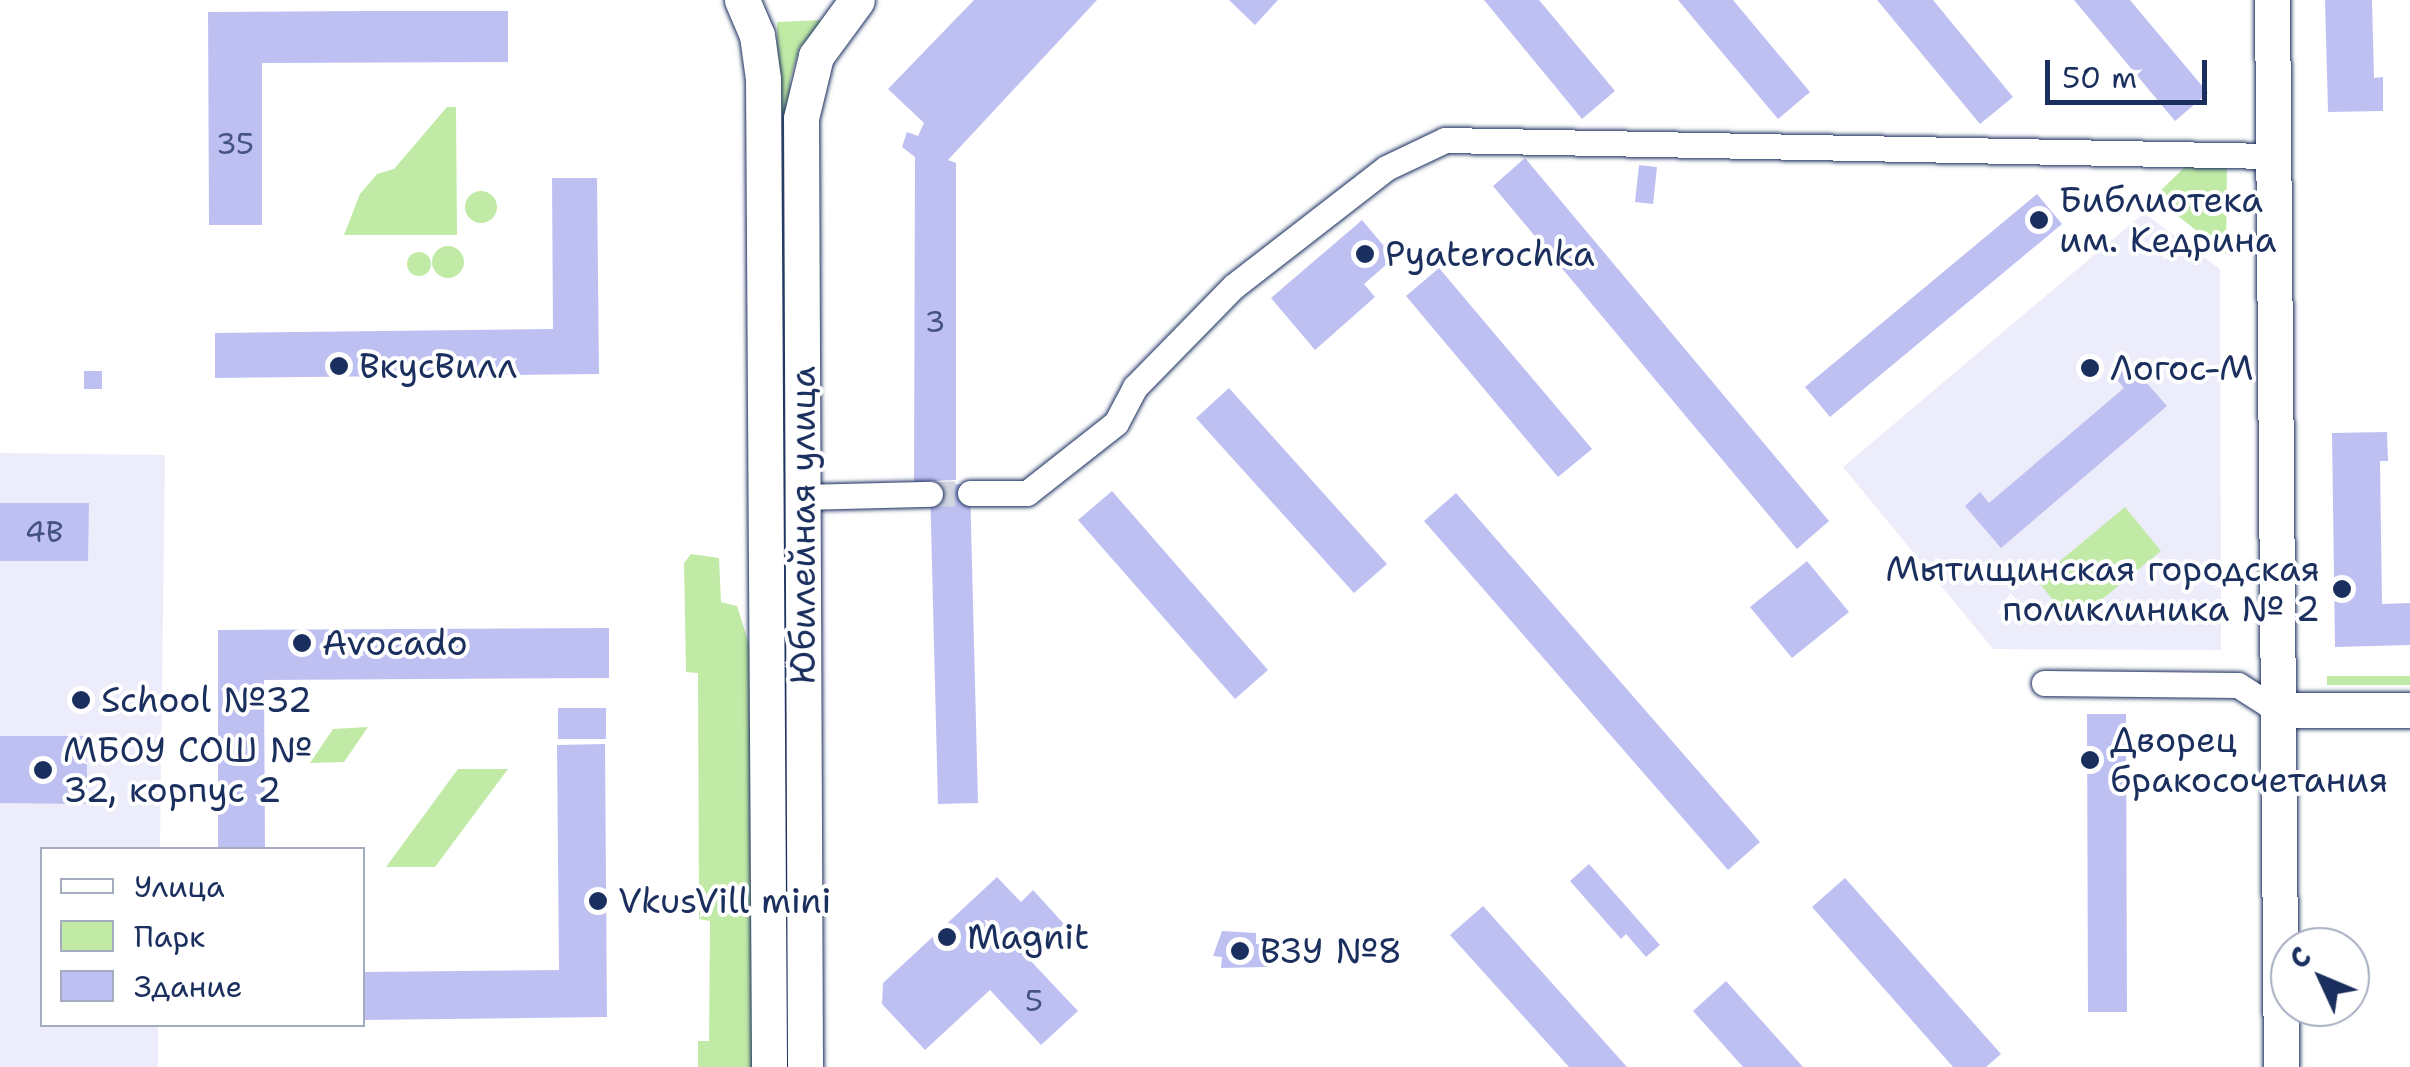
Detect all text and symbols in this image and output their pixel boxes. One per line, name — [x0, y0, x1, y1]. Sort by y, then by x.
scale bar — [2050, 40, 2212, 102]
text: 50 m — [2062, 57, 2137, 98]
house number: 35 — [216, 126, 254, 162]
place label: Библиотека им. Кедрина — [2059, 179, 2277, 261]
marker: Библиотека им. Кедрина — [2028, 209, 2050, 231]
place label: Pyaterochka — [1385, 233, 1595, 275]
marker: Pyaterochka — [1354, 243, 1376, 265]
house number: 3 — [925, 304, 945, 340]
place label: ВкусВилл — [359, 345, 517, 387]
place label: Логос-М — [2110, 347, 2254, 389]
marker: ВкусВилл — [328, 355, 350, 377]
marker: Логос-М — [2079, 357, 2101, 379]
street label: Юбилейная улица — [782, 366, 824, 684]
house number: 4В — [25, 514, 63, 550]
place label: Мытищинская городская поликлиника № 2 — [1885, 548, 2320, 630]
marker: Мытищинская городская поликлиника № 2 — [2329, 576, 2355, 602]
place label: Avocado — [322, 622, 468, 664]
marker: Avocado — [291, 632, 313, 654]
place label: School №32 — [101, 679, 312, 721]
marker: School №32 — [70, 689, 92, 711]
place label: Дворец бракосочетания — [2110, 719, 2388, 801]
place label: МБОУ СОШ № 32, корпус 2 — [63, 729, 312, 811]
marker: Дворец бракосочетания — [2079, 749, 2101, 771]
marker: МБОУ СОШ № 32, корпус 2 — [32, 759, 54, 781]
legend — [40, 847, 365, 1027]
text: Улица — [134, 866, 225, 907]
place label: VkusVill mini — [618, 880, 831, 922]
marker: VkusVill mini — [587, 890, 609, 912]
text: Парк — [134, 916, 205, 957]
place label: Magnit — [967, 916, 1089, 958]
marker: Magnit — [936, 926, 958, 948]
north arrow — [2270, 927, 2370, 1027]
place label: ВЗУ №8 — [1260, 930, 1402, 972]
text: С — [2280, 938, 2319, 977]
marker: ВЗУ №8 — [1229, 940, 1251, 962]
text: Здание — [134, 966, 243, 1007]
house number: 5 — [1025, 983, 1043, 1019]

